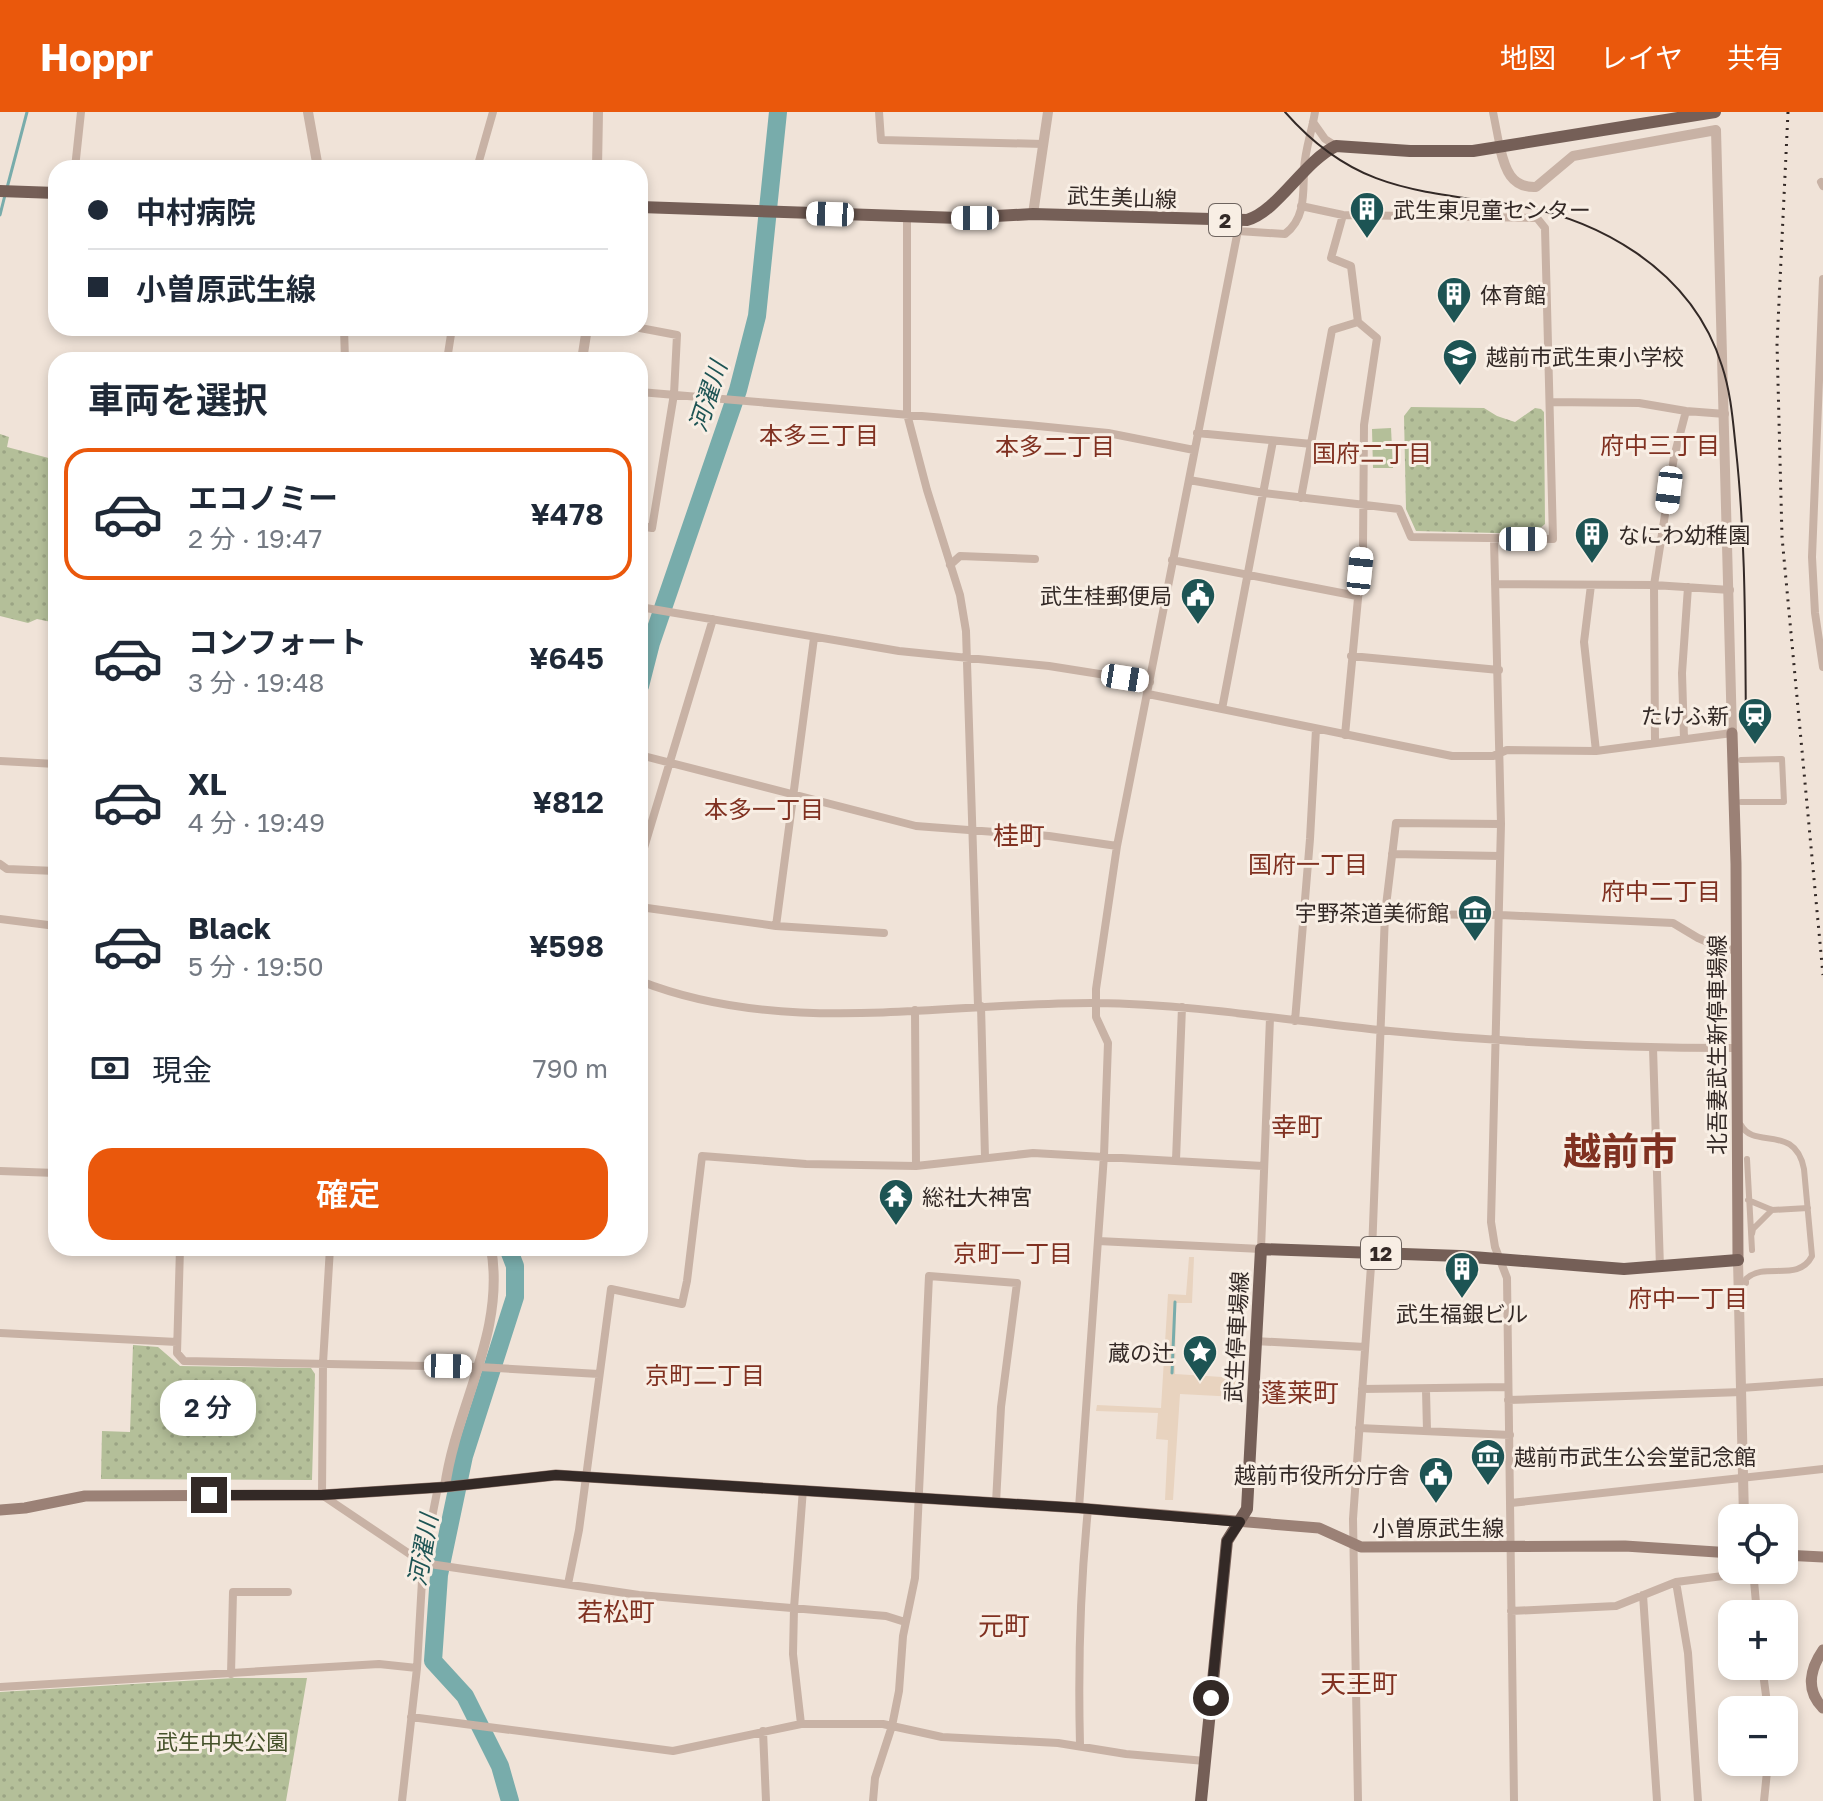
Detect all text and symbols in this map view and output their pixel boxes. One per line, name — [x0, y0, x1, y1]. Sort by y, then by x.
text: Hoppr — [40, 34, 153, 79]
text: 地図 — [1500, 41, 1556, 74]
text: レイヤ — [1600, 41, 1683, 74]
text: 共有 — [1727, 41, 1783, 74]
street label: 武生美山線 — [1067, 182, 1177, 212]
building icon: 武生東児童センター — [1348, 190, 1386, 240]
text: 中村病院 — [136, 194, 256, 230]
place label: 武生東児童センター — [1393, 196, 1591, 223]
car — [806, 201, 854, 227]
road number: 2 — [1209, 204, 1241, 236]
car — [951, 206, 999, 230]
text: 小曽原武生線 — [136, 271, 316, 307]
building icon: 体育館 — [1435, 275, 1473, 325]
place label: 体育館 — [1480, 281, 1546, 308]
school or university icon: 越前市武生東小学校 — [1441, 337, 1479, 387]
place label: 越前市武生東小学校 — [1486, 343, 1684, 370]
water label: 河濯川 — [682, 354, 733, 435]
text: 車両を選択 — [88, 378, 268, 421]
district label: 本多三丁目 — [759, 420, 879, 449]
district label: 府中三丁目 — [1600, 430, 1720, 459]
district label: 本多二丁目 — [995, 431, 1115, 460]
district label: 国府二丁目 — [1312, 438, 1432, 467]
car — [1654, 465, 1684, 515]
icon: car — [92, 478, 164, 550]
text: エコノミー — [188, 480, 338, 516]
text: ¥478 — [531, 496, 604, 532]
building icon: なにわ幼稚園 — [1573, 515, 1611, 565]
place label: なにわ幼稚園 — [1618, 521, 1750, 548]
text: 2 分 · 19:47 — [188, 523, 322, 554]
car — [1499, 527, 1547, 551]
car — [1346, 546, 1374, 596]
public building icon: 武生桂郵便局 — [1179, 576, 1217, 626]
place label: 武生桂郵便局 — [1040, 582, 1172, 609]
icon: car — [92, 622, 164, 694]
text: コンフォート — [188, 624, 367, 660]
text: ¥645 — [529, 640, 604, 676]
car — [1099, 662, 1151, 694]
text: 3 分 · 19:48 — [188, 667, 324, 698]
station icon: たけふ新 — [1736, 696, 1774, 746]
place label: たけふ新 — [1641, 702, 1729, 729]
icon: car — [92, 766, 164, 838]
text: XL — [188, 766, 227, 802]
text: ¥812 — [533, 784, 604, 820]
district label: 本多一丁目 — [704, 794, 824, 823]
text: 4 分 · 19:49 — [188, 807, 325, 838]
district label: 桂町 — [993, 820, 1045, 851]
district label: 国府一丁目 — [1248, 849, 1368, 878]
district label: 府中二丁目 — [1601, 876, 1721, 905]
museum icon: 宇野茶道美術館 — [1456, 893, 1494, 943]
place label: 宇野茶道美術館 — [1295, 899, 1449, 926]
icon: car — [92, 910, 164, 982]
text: Black — [188, 910, 271, 946]
text: ¥598 — [529, 928, 604, 964]
street label: 北吾妻武生新停車場線 — [1703, 935, 1730, 1155]
text: 5 分 · 19:50 — [188, 951, 324, 982]
icon: cash — [88, 1046, 132, 1090]
text: 現金 — [152, 1052, 212, 1088]
text: 790 m — [533, 1053, 608, 1084]
district label: 幸町 — [1271, 1111, 1323, 1142]
district label: 越前市 — [1563, 1128, 1677, 1173]
button: 確定 — [88, 1148, 608, 1240]
temple icon: 総社大神宮 — [877, 1177, 915, 1227]
place label: 総社大神宮 — [922, 1183, 1032, 1210]
road number: 12 — [1361, 1237, 1401, 1269]
district label: 京町一丁目 — [953, 1238, 1073, 1267]
building icon: 武生福銀ビル — [1443, 1250, 1481, 1300]
street label: 武生停車場線 — [1219, 1270, 1253, 1404]
district label: 府中一丁目 — [1628, 1283, 1748, 1312]
place label: 武生福銀ビル — [1396, 1300, 1528, 1327]
place icon: 蔵の辻 — [1181, 1333, 1219, 1383]
place label: 蔵の辻 — [1108, 1339, 1174, 1366]
car — [424, 1354, 472, 1378]
district label: 京町二丁目 — [645, 1360, 765, 1389]
district label: 蓬莱町 — [1261, 1377, 1339, 1408]
callout: 2 分 — [161, 1379, 257, 1435]
text: 2 分 — [184, 1392, 232, 1423]
museum icon: 越前市武生公会堂記念館 — [1469, 1437, 1507, 1487]
place label: 越前市武生公会堂記念館 — [1514, 1443, 1756, 1470]
public building icon: 越前市役所分庁舎 — [1417, 1455, 1455, 1505]
place label: 越前市役所分庁舎 — [1234, 1461, 1410, 1488]
route end — [191, 1477, 227, 1513]
map controls — [1718, 1504, 1798, 1776]
button: locate — [1718, 1504, 1798, 1584]
water label: 河濯川 — [401, 1509, 443, 1588]
street label: 小曽原武生線 — [1372, 1514, 1504, 1541]
district label: 若松町 — [577, 1596, 655, 1627]
button: + — [1718, 1600, 1798, 1680]
district label: 元町 — [978, 1610, 1030, 1641]
district label: 天王町 — [1320, 1668, 1398, 1699]
route start — [1193, 1680, 1229, 1716]
button: − — [1718, 1696, 1798, 1776]
park label: 武生中央公園 — [156, 1728, 288, 1755]

